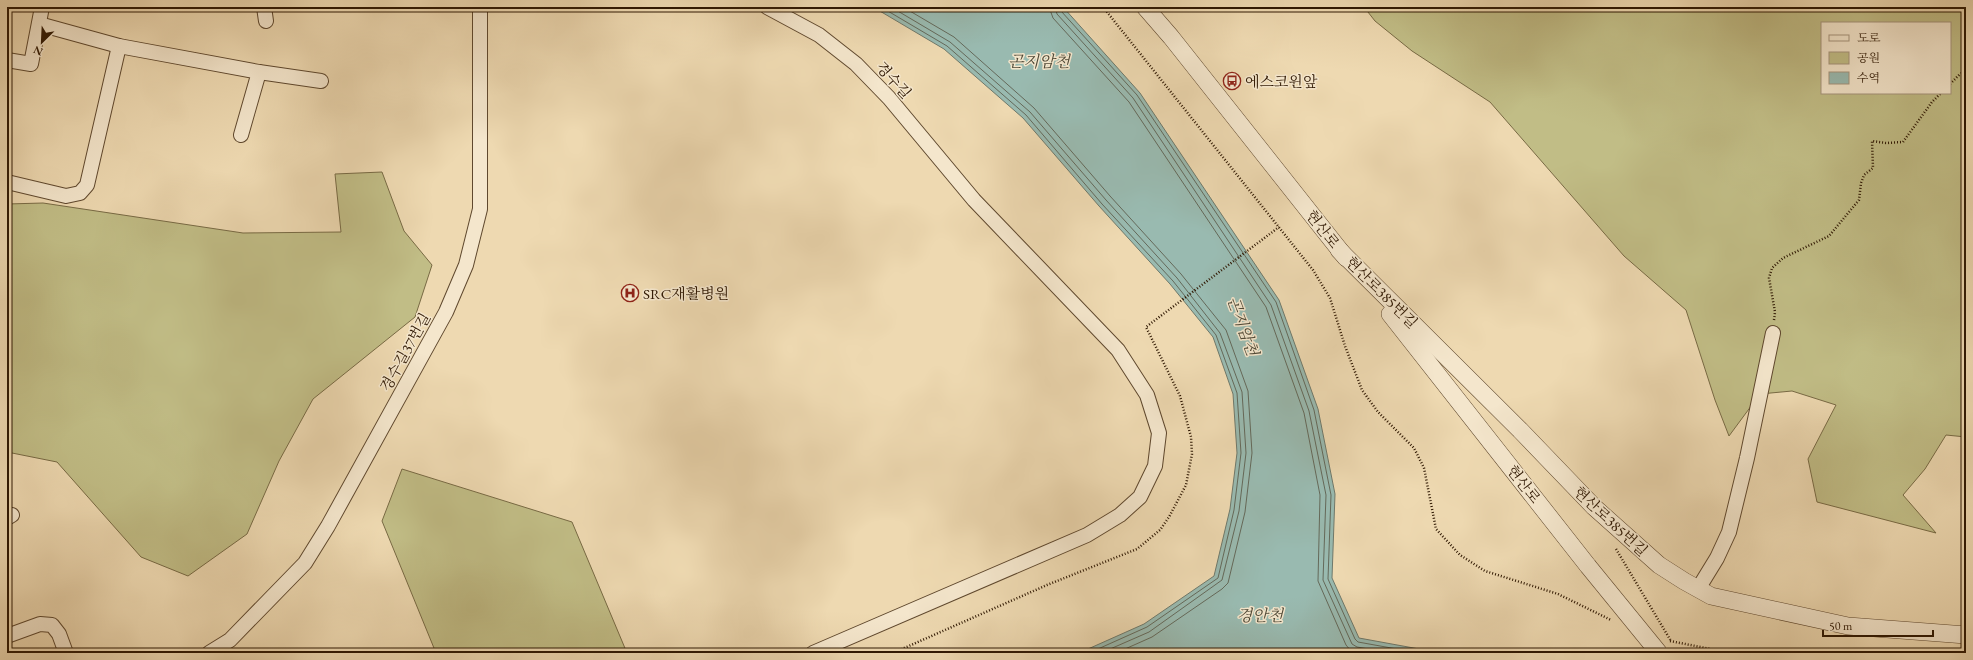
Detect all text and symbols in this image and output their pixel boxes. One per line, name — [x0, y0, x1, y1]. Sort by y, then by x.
north arrow — [22, 22, 62, 62]
legend — [1821, 22, 1951, 94]
text: 도로 — [1857, 30, 1881, 46]
text: N — [31, 43, 45, 59]
text: 공원 — [1857, 50, 1880, 66]
water label: 곤지암천 — [1008, 51, 1071, 72]
street label: 경수길 — [872, 57, 916, 103]
text: 수역 — [1857, 70, 1880, 86]
bus stop icon: 에스코윈앞 — [1222, 71, 1242, 91]
place label: 에스코윈앞 — [1245, 72, 1318, 91]
street label: 현산로 — [1302, 206, 1344, 252]
street label: 현산로385번길 — [1342, 252, 1422, 332]
hospital icon: SRC재활병원 — [620, 283, 640, 303]
place label: SRC재활병원 — [643, 284, 729, 303]
water label: 곤지암천 — [1223, 293, 1264, 360]
street label: 경수길37번길 — [376, 309, 434, 395]
street label: 현산로 — [1503, 461, 1545, 507]
street label: 현산로385번길 — [1570, 482, 1652, 560]
water label: 경안천 — [1237, 605, 1285, 626]
scale bar — [1823, 612, 1933, 638]
text: 50 m — [1829, 618, 1853, 634]

